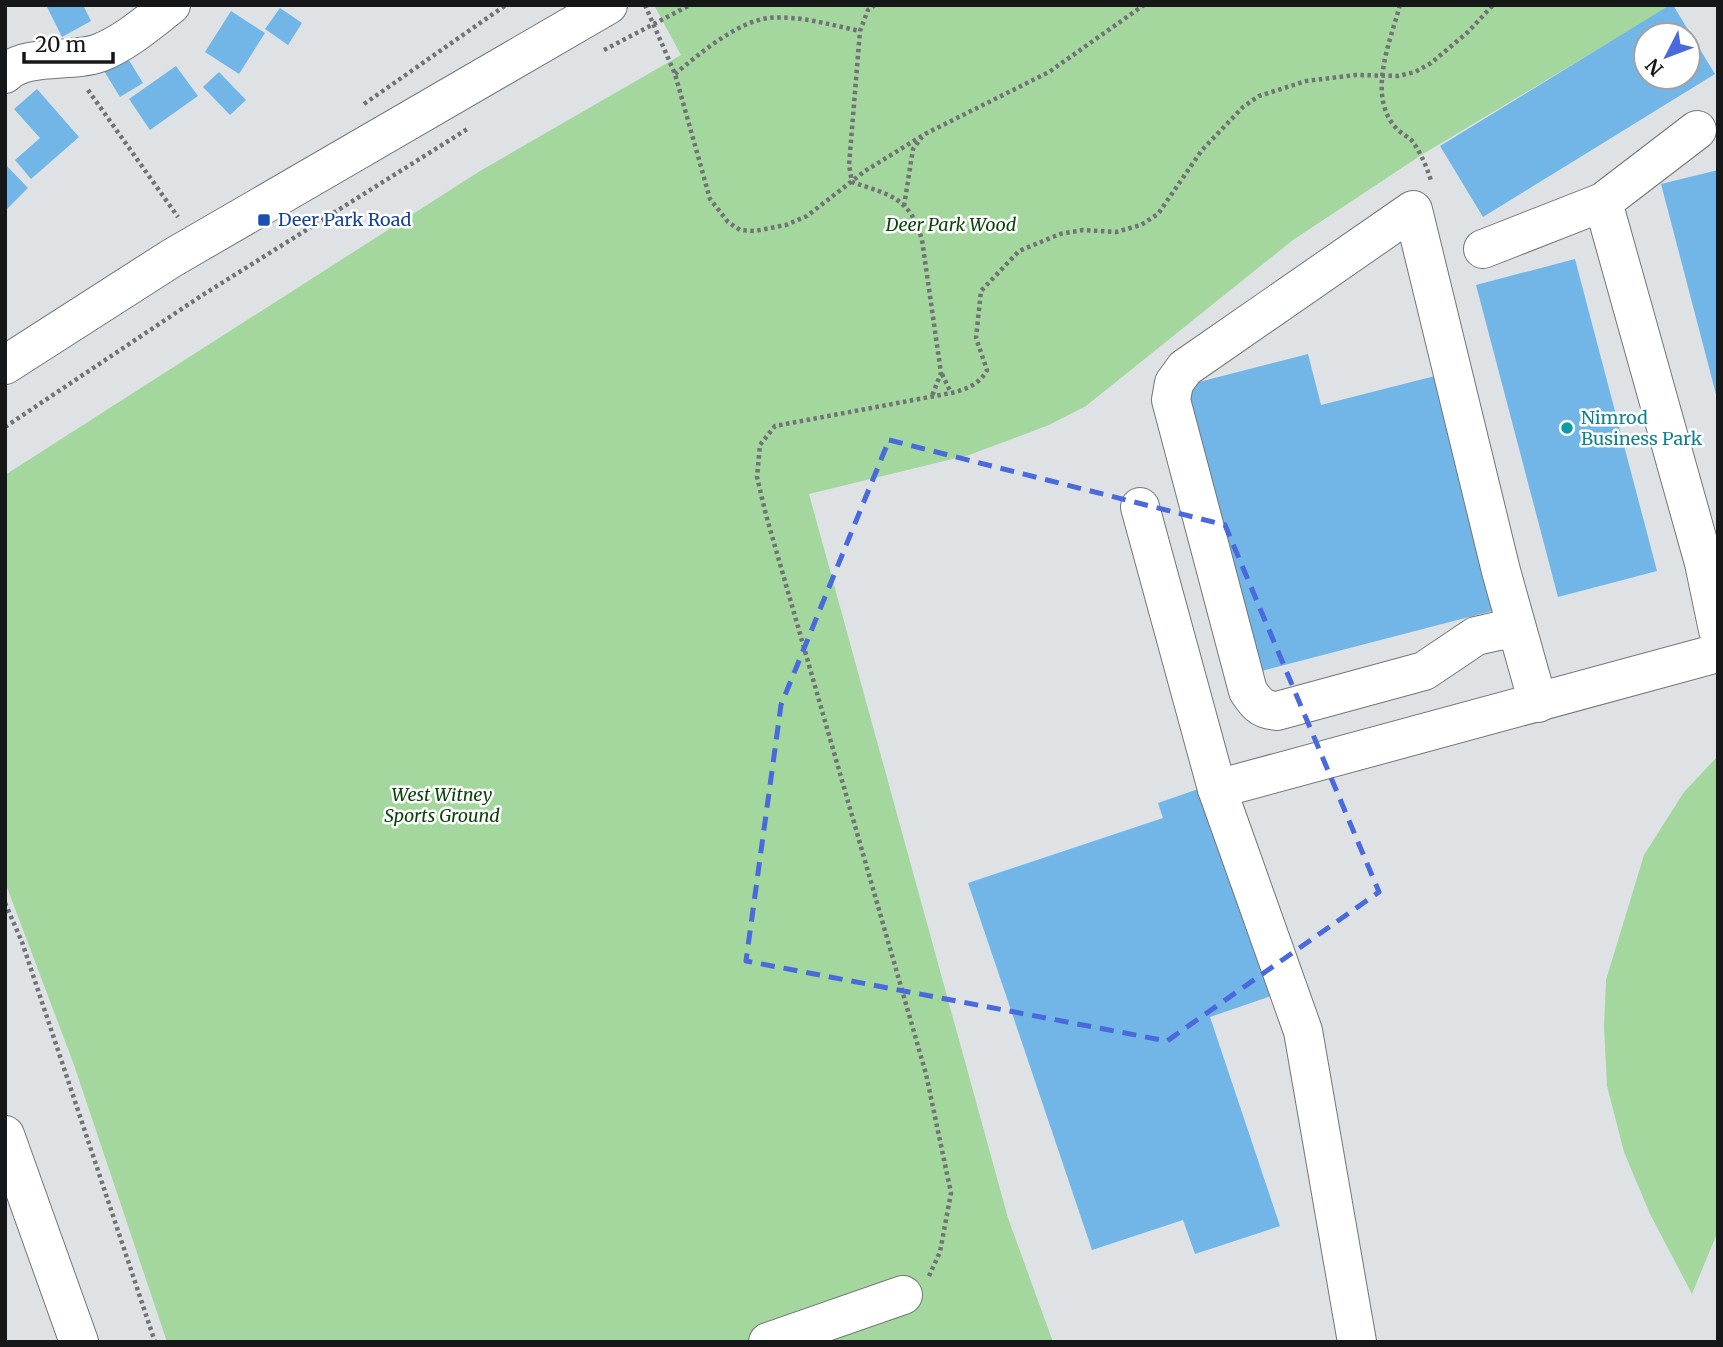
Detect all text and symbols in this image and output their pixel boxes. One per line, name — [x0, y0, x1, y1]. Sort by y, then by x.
scale bar — [24, 21, 114, 65]
north arrow — [1632, 21, 1702, 91]
text: 20 m — [35, 31, 87, 58]
text: N — [1640, 54, 1668, 81]
place label: Deer Park Road — [278, 208, 412, 231]
marker: Deer Park Road — [256, 212, 272, 228]
park label: Deer Park Wood — [885, 213, 1017, 236]
place label: Nimrod Business Park — [1581, 406, 1703, 450]
marker: Nimrod Business Park — [1559, 420, 1575, 436]
park label: West Witney Sports Ground — [384, 783, 500, 827]

